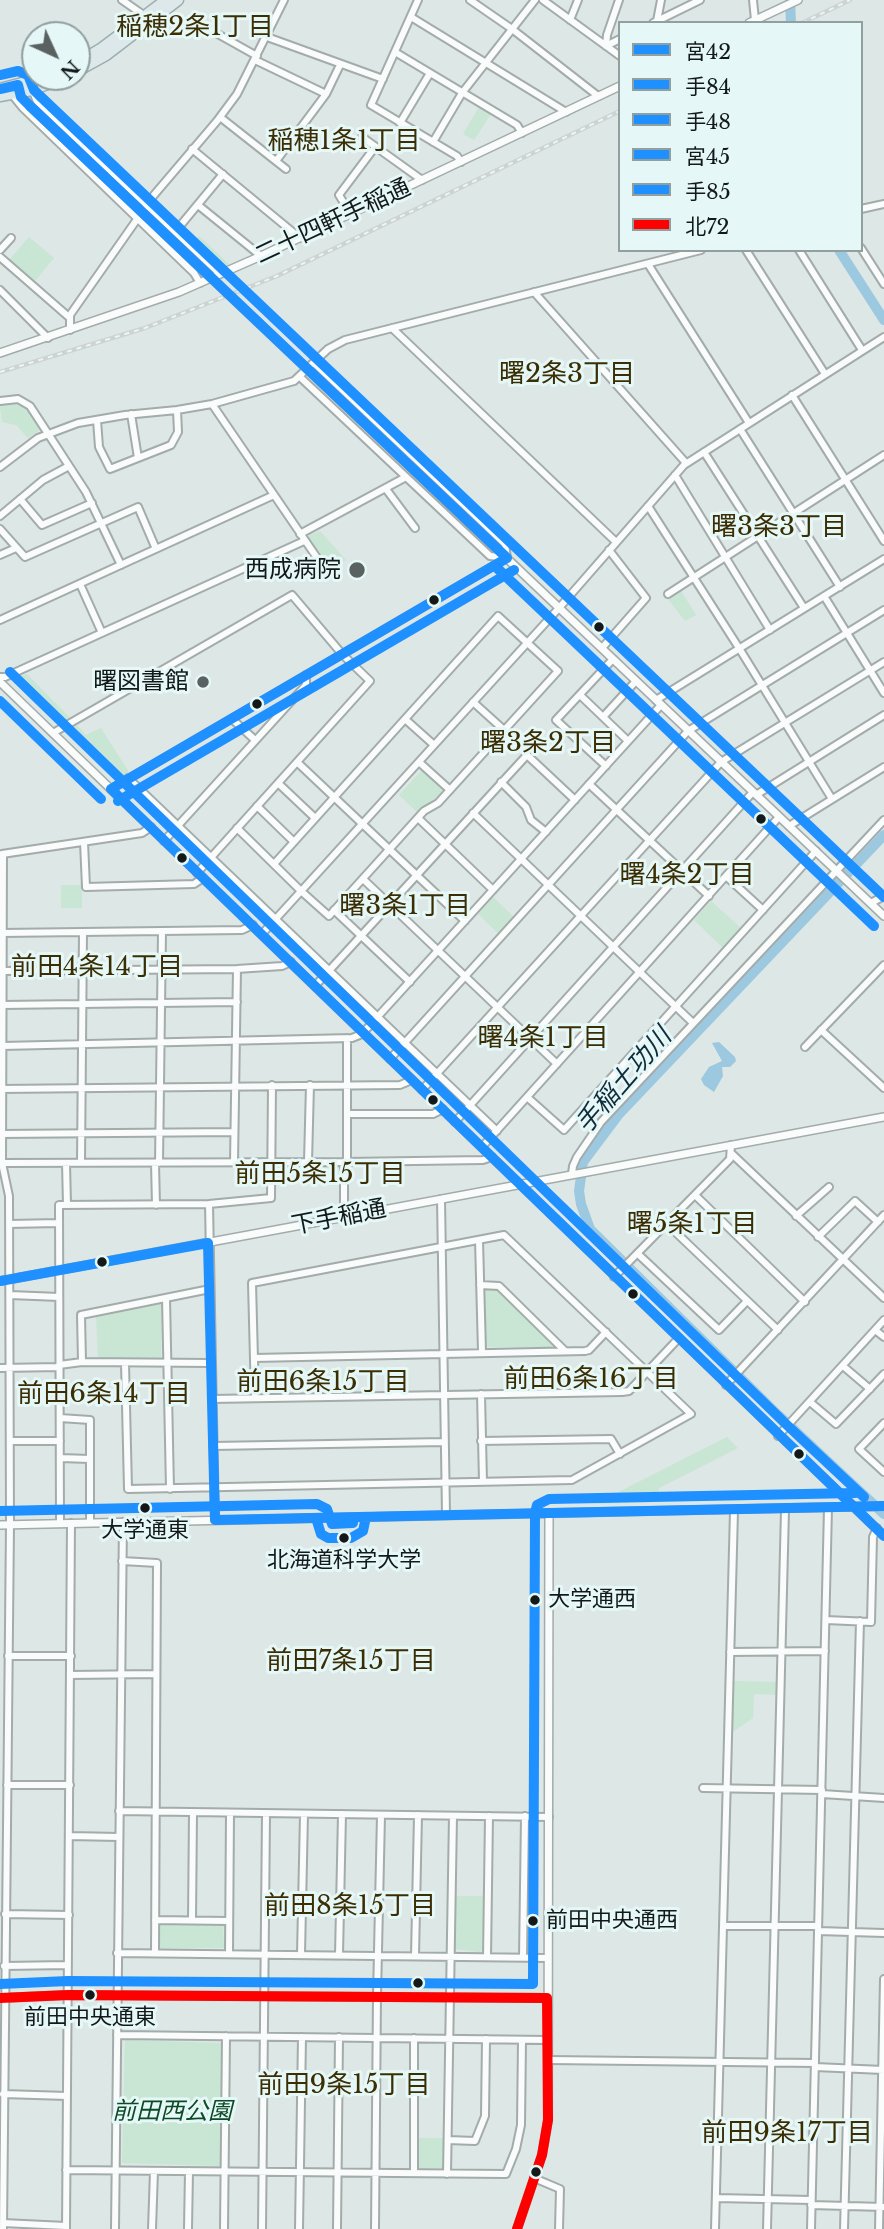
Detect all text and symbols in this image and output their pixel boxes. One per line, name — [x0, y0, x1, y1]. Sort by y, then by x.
district label: 稲穂2条1丁目 — [116, 12, 274, 44]
north arrow — [21, 21, 91, 91]
legend — [618, 21, 863, 252]
text: 宮42 — [685, 39, 731, 65]
text: N — [55, 55, 84, 84]
text: 手84 — [685, 74, 731, 100]
text: 手48 — [685, 109, 731, 135]
district label: 稲穂1条1丁目 — [267, 126, 421, 158]
text: 宮45 — [685, 144, 730, 170]
street label: 二十四軒手稲通 — [251, 173, 415, 271]
text: 手85 — [685, 179, 731, 205]
text: 北72 — [685, 214, 729, 240]
district label: 曙2条3丁目 — [499, 359, 635, 391]
district label: 曙3条3丁目 — [711, 512, 847, 544]
place label: 西成病院 — [245, 556, 341, 584]
marker: 西成病院 — [347, 560, 367, 580]
unlabelled marker — [427, 593, 441, 607]
unlabelled marker — [592, 620, 606, 634]
place label: 曙図書館 — [93, 668, 189, 696]
marker: 曙図書館 — [195, 674, 211, 690]
unlabelled marker — [250, 697, 264, 711]
district label: 曙3条2丁目 — [480, 728, 616, 760]
unlabelled marker — [754, 812, 768, 826]
unlabelled marker — [175, 851, 189, 865]
district label: 曙4条2丁目 — [619, 860, 755, 892]
district label: 曙3条1丁目 — [339, 891, 471, 923]
district label: 前田4条14丁目 — [11, 952, 183, 984]
water label: 手稲土功川 — [570, 1022, 678, 1140]
district label: 曙4条1丁目 — [478, 1023, 608, 1055]
unlabelled marker — [426, 1093, 440, 1107]
district label: 前田5条15丁目 — [234, 1159, 406, 1191]
street label: 下手稲通 — [289, 1195, 389, 1241]
district label: 曙5条1丁目 — [627, 1209, 757, 1241]
unlabelled marker — [95, 1255, 109, 1269]
unlabelled marker — [626, 1287, 640, 1301]
district label: 前田6条16丁目 — [503, 1364, 679, 1396]
district label: 前田6条15丁目 — [236, 1367, 410, 1399]
district label: 前田6条14丁目 — [17, 1379, 191, 1411]
unlabelled marker — [792, 1447, 806, 1461]
marker: 大学通東 — [138, 1501, 152, 1515]
place label: 大学通東 — [101, 1518, 189, 1544]
marker: 北海道科学大学 — [337, 1531, 351, 1545]
place label: 北海道科学大学 — [267, 1548, 421, 1574]
place label: 大学通西 — [548, 1587, 636, 1613]
marker: 大学通西 — [528, 1593, 542, 1607]
district label: 前田7条15丁目 — [266, 1646, 436, 1678]
district label: 前田8条15丁目 — [264, 1891, 436, 1923]
place label: 前田中央通西 — [546, 1908, 678, 1934]
marker: 前田中央通西 — [526, 1914, 540, 1928]
unlabelled marker — [411, 1976, 425, 1990]
marker: 前田中央通東 — [83, 1988, 97, 2002]
place label: 前田中央通東 — [24, 2005, 156, 2031]
district label: 前田9条15丁目 — [257, 2070, 431, 2102]
park label: 前田西公園 — [112, 2098, 232, 2126]
district label: 前田9条17丁目 — [701, 2118, 873, 2150]
unlabelled marker — [529, 2165, 543, 2179]

